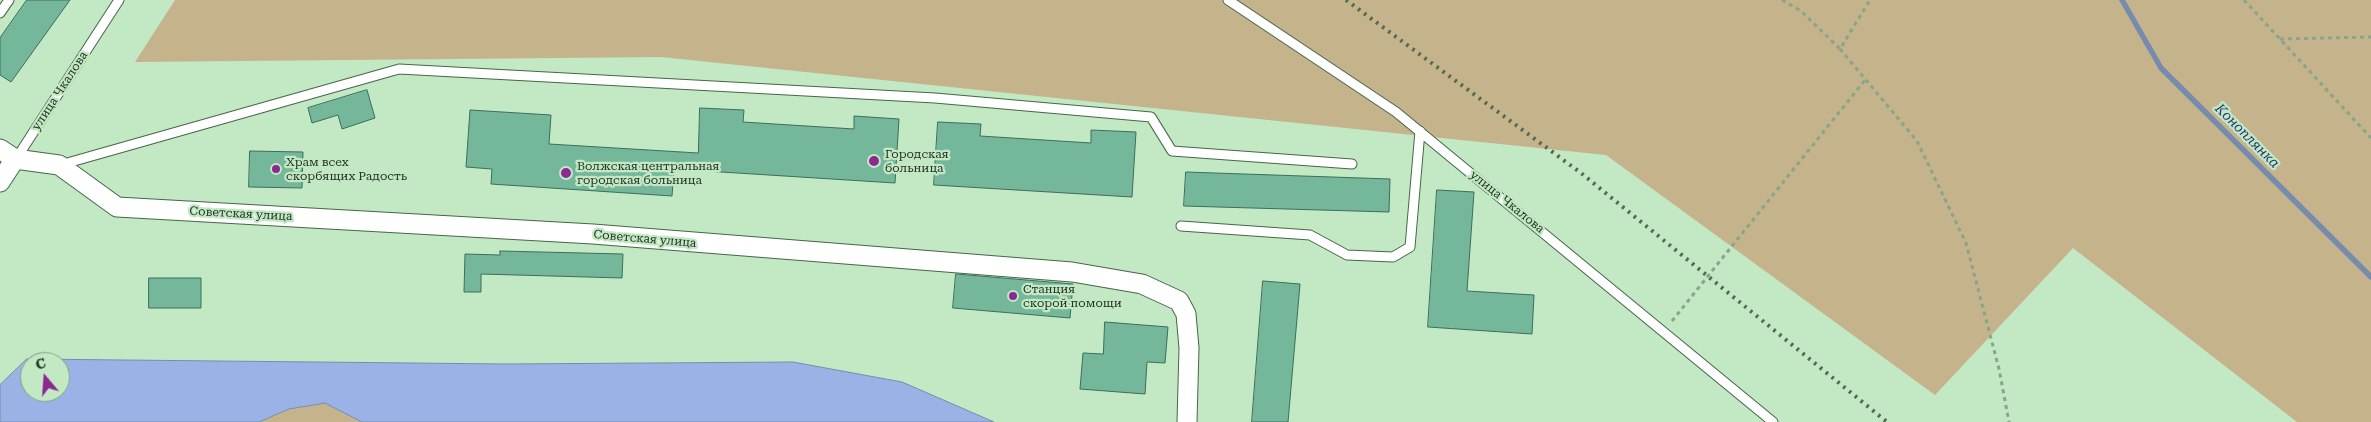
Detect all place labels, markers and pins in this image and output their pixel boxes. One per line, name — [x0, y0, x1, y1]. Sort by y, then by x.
place label: Городская больница — [885, 147, 949, 175]
marker: Городская больница — [867, 154, 881, 168]
place label: Храм всех скорбящих Радость — [286, 155, 407, 183]
place label: Волжская центральная городская больница — [577, 159, 719, 187]
marker: Храм всех скорбящих Радость — [270, 163, 282, 175]
marker: Волжская центральная городская больница — [559, 166, 573, 180]
place label: Станция скорой помощи — [1023, 282, 1122, 310]
marker: Станция скорой помощи — [1007, 290, 1019, 302]

